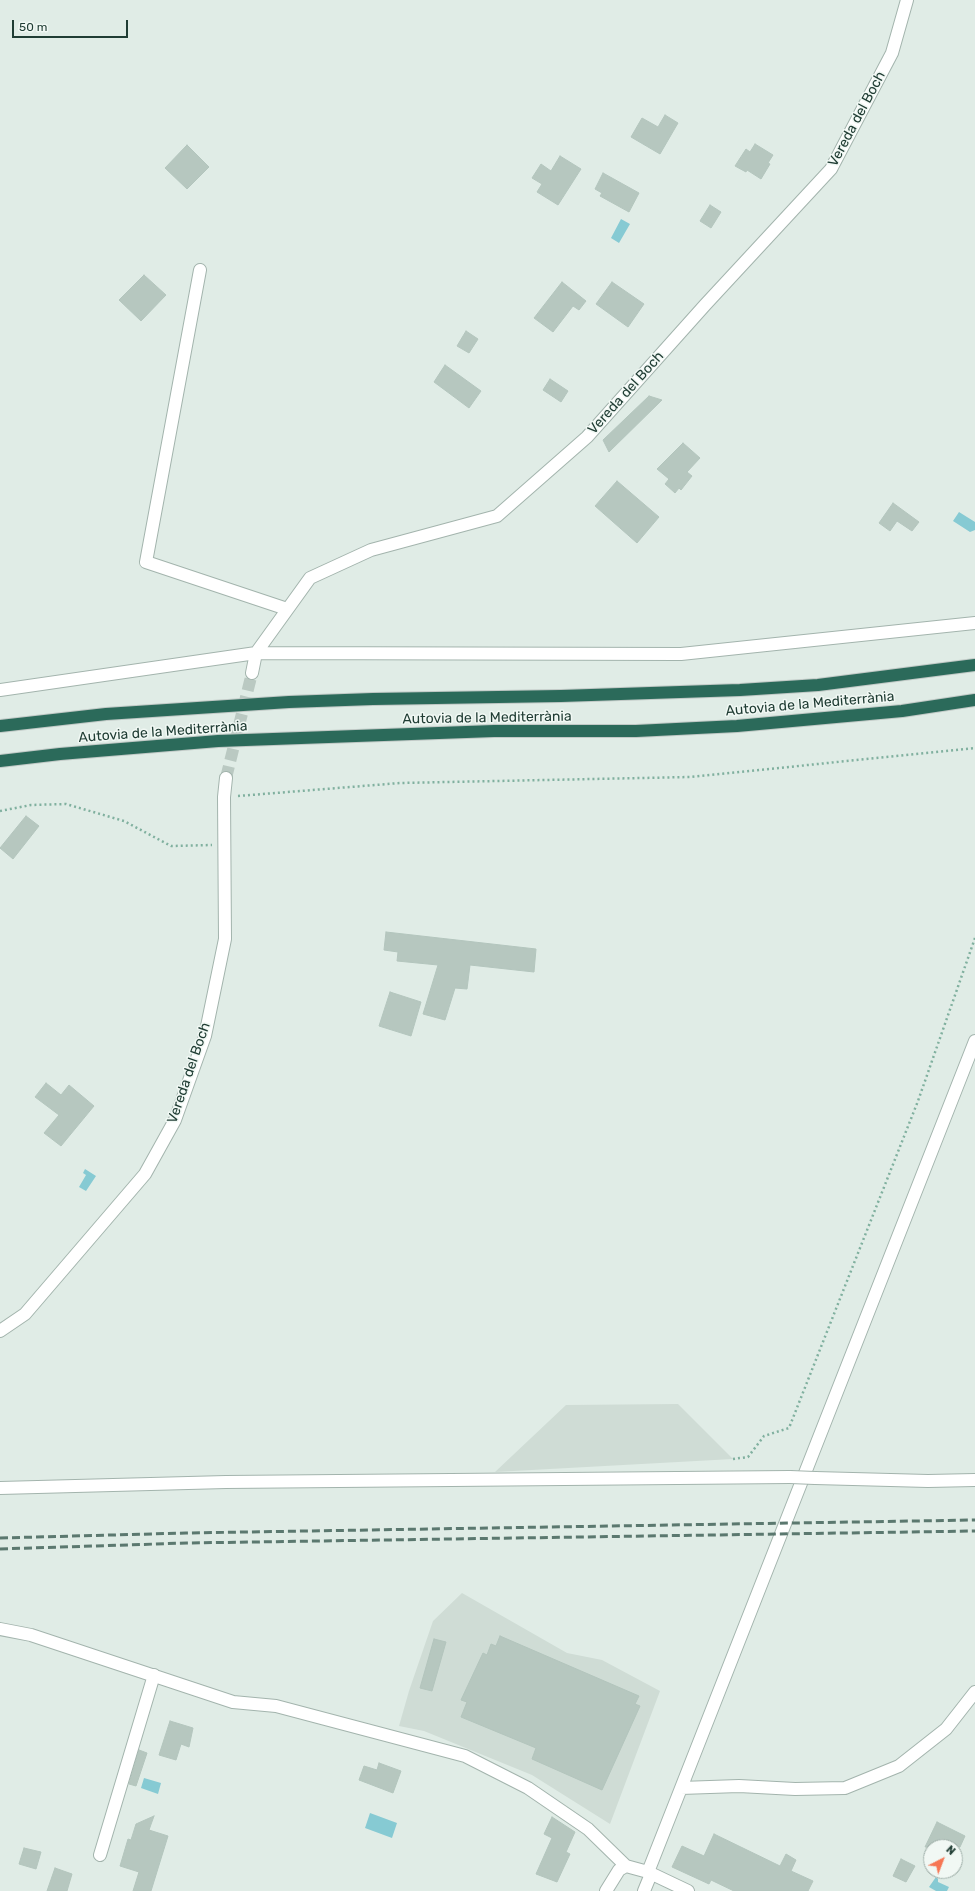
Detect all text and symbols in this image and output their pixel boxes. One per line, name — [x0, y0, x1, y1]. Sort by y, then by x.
scale bar — [14, 12, 130, 38]
text: 50 m — [19, 20, 47, 34]
street label: Vereda del Boch — [825, 69, 889, 169]
street label: Vereda del Boch — [584, 348, 668, 438]
street label: Autovia de la Mediterrània — [725, 688, 895, 720]
street label: Autovia de la Mediterrània — [402, 708, 572, 728]
street label: Autovia de la Mediterrània — [78, 718, 248, 746]
street label: Vereda del Boch — [164, 1020, 214, 1126]
north arrow — [923, 1839, 963, 1879]
text: N — [943, 1843, 958, 1858]

